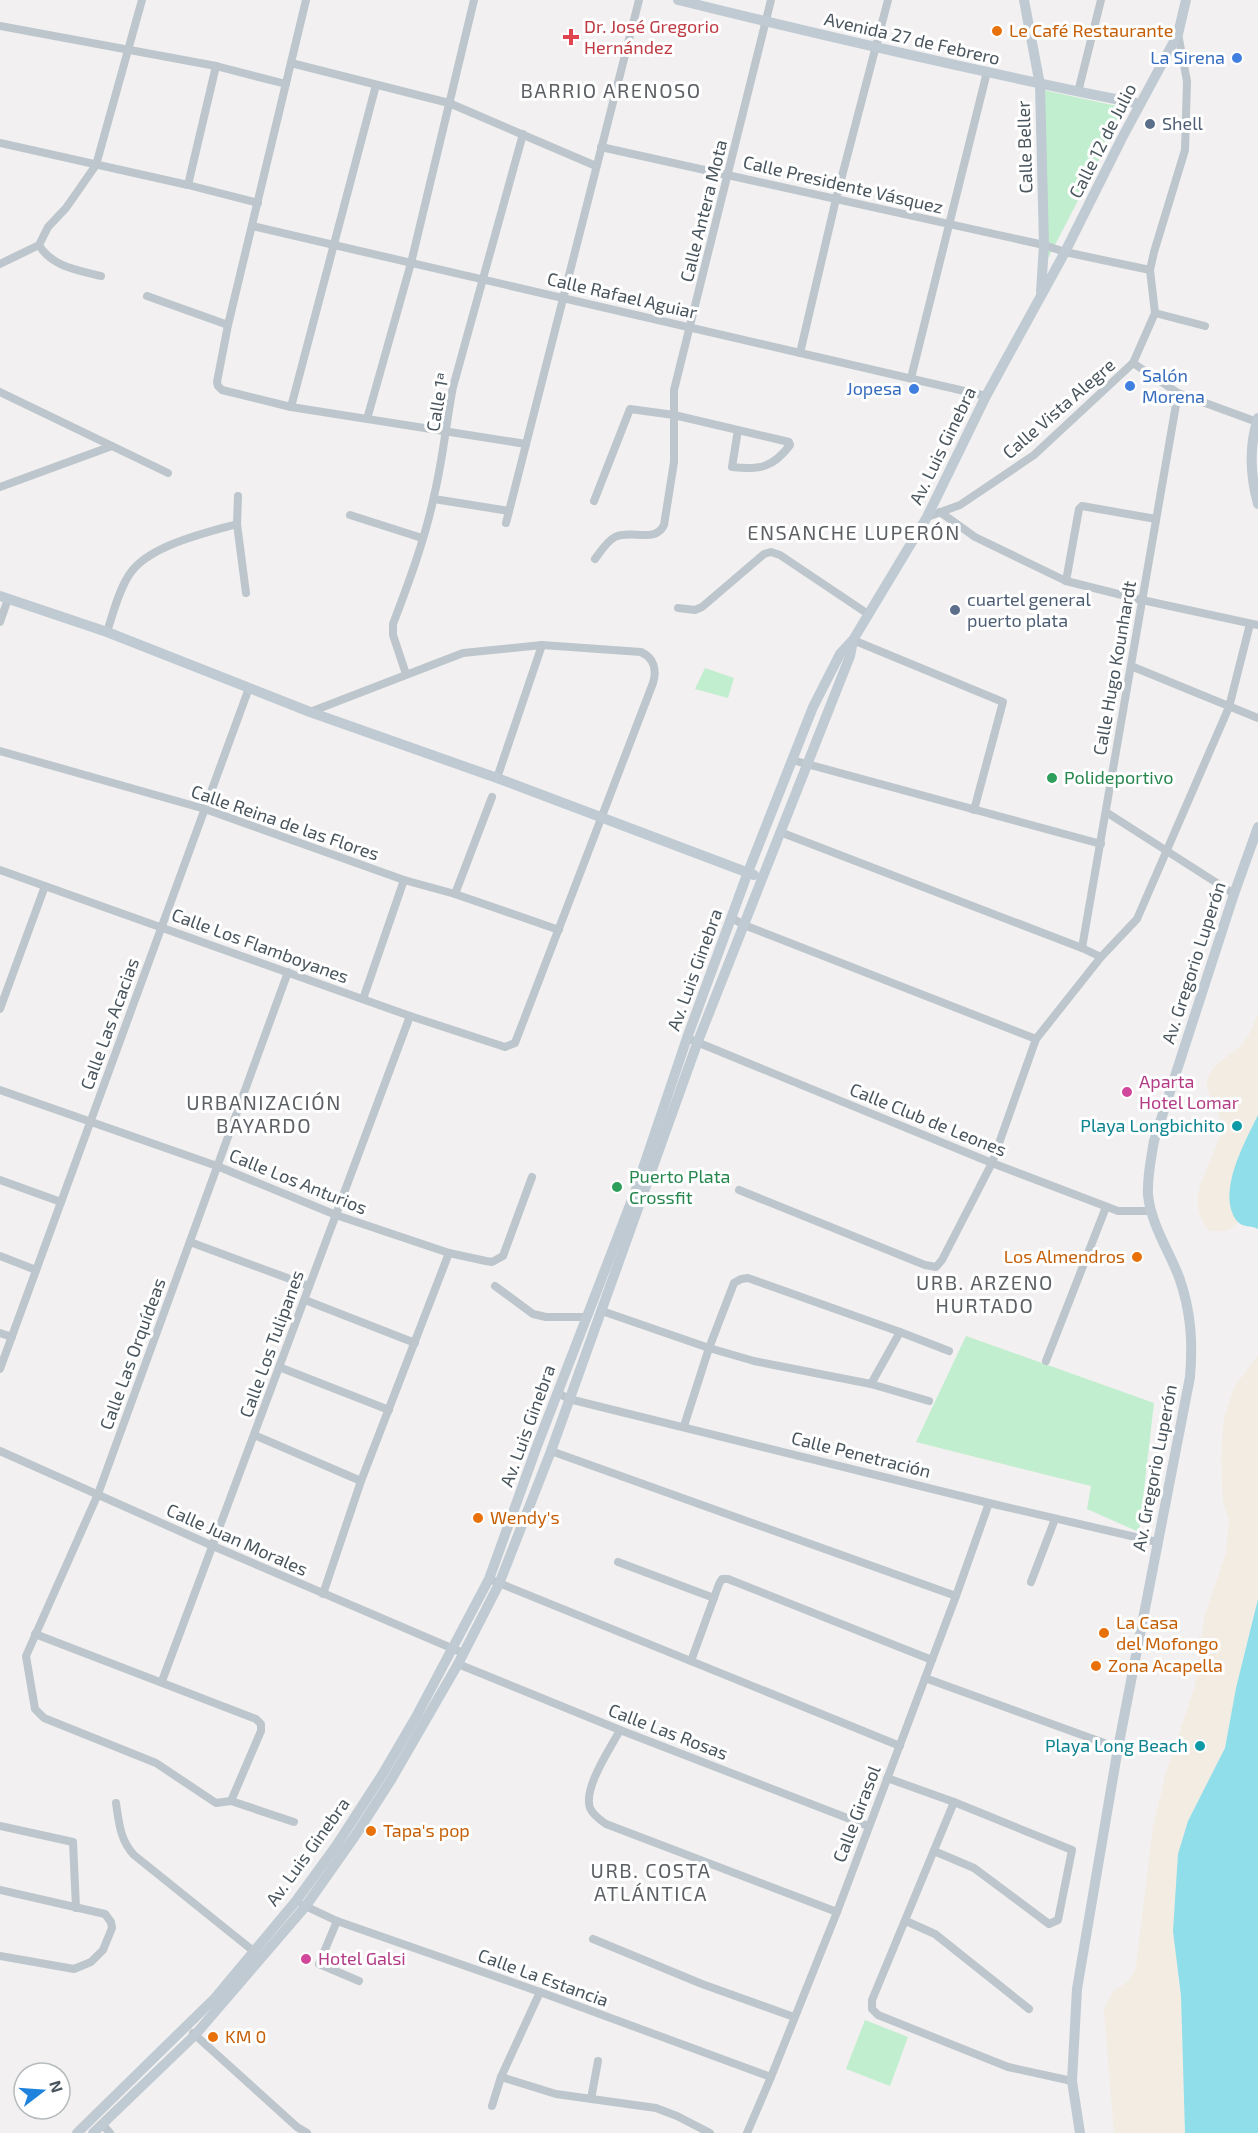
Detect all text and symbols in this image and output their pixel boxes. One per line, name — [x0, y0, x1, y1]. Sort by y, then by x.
street label: Avenida 27 de Febrero — [822, 7, 1002, 69]
place label: Dr. José Gregorio Hernández — [584, 15, 719, 58]
place label: Le Café Restaurante — [1009, 19, 1173, 41]
marker: Le Café Restaurante — [990, 24, 1004, 38]
marker: Dr. José Gregorio Hernández — [562, 28, 580, 46]
place label: La Sirena — [1150, 46, 1225, 68]
marker: La Sirena — [1230, 51, 1244, 65]
district label: BARRIO ARENOSO — [520, 78, 702, 102]
street label: Calle 12 de Julio — [1064, 79, 1140, 202]
street label: Calle Beller — [1011, 100, 1037, 194]
place label: Shell — [1162, 112, 1204, 134]
marker: Shell — [1143, 117, 1157, 131]
street label: Calle Antera Mota — [675, 137, 731, 284]
street label: Calle Presidente Vásquez — [741, 150, 945, 218]
street label: Calle Rafael Aguiar — [545, 267, 699, 323]
street label: Calle Vista Alegre — [998, 353, 1119, 463]
place label: Salón Morena — [1142, 364, 1205, 407]
street label: Calle 1ª — [421, 371, 453, 433]
place label: Jopesa — [847, 377, 902, 399]
marker: Salón Morena — [1123, 379, 1137, 393]
marker: Jopesa — [907, 382, 921, 396]
street label: Av. Luis Ginebra — [904, 383, 980, 508]
district label: ENSANCHE LUPERÓN — [747, 520, 961, 544]
street label: Calle Hugo Kounhardt — [1088, 579, 1140, 757]
place label: cuartel general puerto plata — [967, 588, 1091, 631]
marker: cuartel general puerto plata — [948, 603, 962, 617]
place label: Polideportivo — [1064, 766, 1173, 788]
marker: Polideportivo — [1045, 771, 1059, 785]
street label: Calle Reina de las Flores — [188, 780, 382, 865]
street label: Av. Gregorio Luperón — [1156, 879, 1230, 1047]
street label: Calle Los Flamboyanes — [169, 903, 352, 987]
street label: Av. Luis Ginebra — [662, 906, 726, 1034]
street label: Calle Las Acacias — [75, 955, 143, 1093]
place label: Aparta Hotel Lomar — [1139, 1070, 1239, 1113]
street label: Calle Club de Leones — [847, 1078, 1010, 1161]
marker: Aparta Hotel Lomar — [1120, 1085, 1134, 1099]
district label: URBANIZACIÓN BAYARDO — [186, 1090, 342, 1137]
place label: Playa Longbichito — [1080, 1114, 1225, 1136]
marker: Playa Longbichito — [1230, 1119, 1244, 1133]
street label: Calle Los Anturios — [226, 1143, 370, 1219]
place label: Puerto Plata Crossfit — [629, 1165, 730, 1208]
marker: Puerto Plata Crossfit — [610, 1180, 624, 1194]
place label: Los Almendros — [1004, 1245, 1125, 1267]
marker: Los Almendros — [1130, 1250, 1144, 1264]
street label: Calle Los Tulipanes — [234, 1267, 308, 1420]
district label: URB. ARZENO HURTADO — [916, 1270, 1054, 1317]
street label: Calle Las Orquídeas — [94, 1275, 170, 1433]
street label: Av. Luis Ginebra — [495, 1362, 559, 1490]
street label: Av. Gregorio Luperón — [1127, 1383, 1181, 1553]
street label: Calle Penetración — [789, 1426, 933, 1482]
street label: Calle Juan Morales — [163, 1498, 311, 1580]
place label: Wendy's — [490, 1506, 560, 1528]
marker: Wendy's — [471, 1511, 485, 1525]
place label: La Casa del Mofongo — [1116, 1611, 1218, 1654]
marker: La Casa del Mofongo — [1097, 1626, 1111, 1640]
place label: Zona Acapella — [1108, 1654, 1223, 1676]
marker: Zona Acapella — [1089, 1659, 1103, 1673]
street label: Calle Las Rosas — [605, 1698, 731, 1764]
place label: Playa Long Beach — [1045, 1734, 1188, 1756]
marker: Playa Long Beach — [1193, 1739, 1207, 1753]
street label: Calle Girasol — [828, 1761, 885, 1865]
street label: Av. Luis Ginebra — [261, 1793, 354, 1910]
place label: Tapa's pop — [383, 1819, 470, 1841]
marker: Tapa's pop — [364, 1824, 378, 1838]
district label: URB. COSTA ATLÁNTICA — [591, 1858, 711, 1905]
street label: Calle La Estancia — [475, 1943, 612, 2011]
place label: Hotel Galsi — [318, 1947, 406, 1969]
marker: Hotel Galsi — [299, 1952, 313, 1966]
place label: KM 0 — [225, 2025, 266, 2047]
marker: KM 0 — [206, 2030, 220, 2044]
north arrow — [12, 2061, 72, 2121]
text: N — [46, 2078, 68, 2095]

